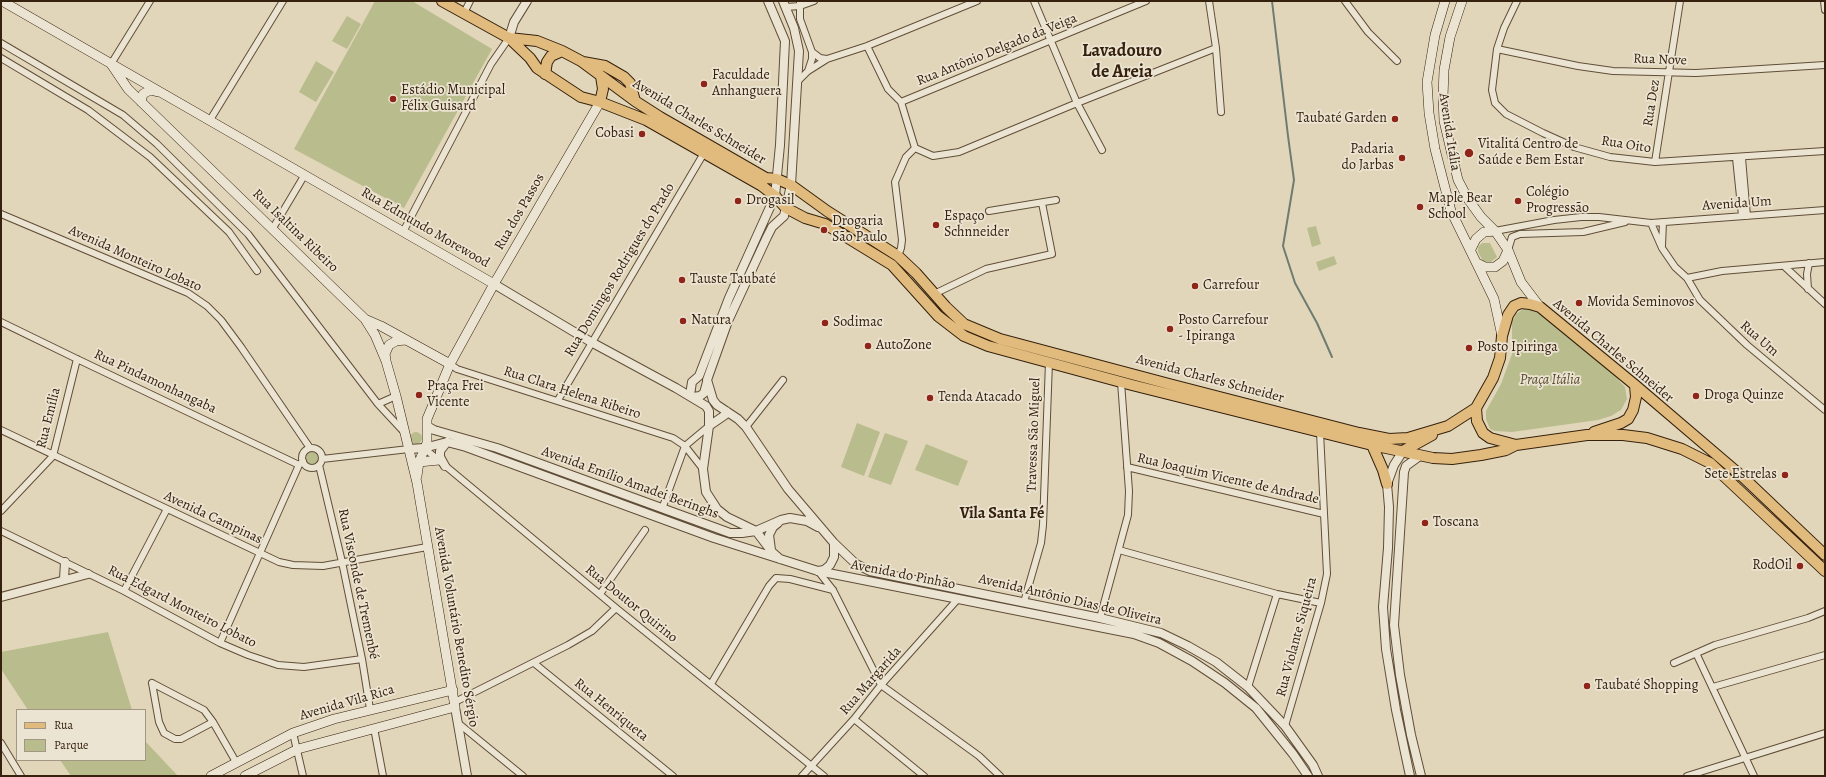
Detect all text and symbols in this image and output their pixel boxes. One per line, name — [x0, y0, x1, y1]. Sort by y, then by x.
street label: Rua Antônio Delgado da Veiga — [914, 10, 1080, 90]
district label: Lavadouro de Areia — [1082, 41, 1162, 84]
street label: Rua Nove — [1633, 51, 1687, 69]
place label: Faculdade Anhanguera — [712, 68, 782, 100]
street label: Avenida Charles Schneider — [629, 76, 769, 168]
street label: Rua Dez — [1640, 78, 1664, 128]
marker: Faculdade Anhanguera — [699, 79, 709, 89]
place label: Estádio Municipal Félix Guisard — [401, 83, 505, 116]
street label: Avenida Itália — [1435, 92, 1463, 172]
marker: Estádio Municipal Félix Guisard — [388, 94, 398, 104]
place label: Taubaté Garden — [1296, 111, 1387, 127]
marker: Taubaté Garden — [1390, 114, 1400, 124]
place label: Cobasi — [595, 126, 634, 142]
marker: Cobasi — [637, 129, 647, 139]
street label: Rua Oito — [1600, 133, 1652, 157]
place label: Vitalitá Centro de Saúde e Bem Estar — [1478, 137, 1584, 170]
place label: Padaria do Jarbas — [1341, 142, 1394, 174]
marker: Vitalitá Centro de Saúde e Bem Estar — [1463, 147, 1475, 159]
marker: Padaria do Jarbas — [1397, 153, 1407, 163]
street label: Rua dos Passos — [491, 171, 549, 253]
street label: Rua Domingos Rodrigues do Prado — [561, 180, 679, 360]
street label: Rua Edmundo Morewood — [358, 184, 492, 272]
place label: Colégio Progressão — [1526, 185, 1589, 218]
street label: Rua Isaltina Ribeiro — [249, 186, 341, 276]
place label: Maple Bear School — [1428, 191, 1492, 224]
place label: Drogasil — [746, 193, 794, 209]
street label: Avenida Um — [1702, 193, 1772, 215]
marker: Drogasil — [733, 196, 743, 206]
marker: Colégio Progressão — [1513, 196, 1523, 206]
marker: Maple Bear School — [1415, 202, 1425, 212]
place label: Espaço Schnneider — [944, 209, 1009, 242]
place label: Drogaria São Paulo — [832, 214, 887, 246]
marker: Espaço Schnneider — [931, 220, 941, 230]
street label: Avenida Monteiro Lobato — [66, 222, 204, 296]
marker: Drogaria São Paulo — [819, 225, 829, 235]
place label: Tauste Taubaté — [690, 272, 776, 288]
marker: Tauste Taubaté — [677, 275, 687, 285]
place label: Carrefour — [1203, 278, 1259, 294]
marker: Carrefour — [1190, 281, 1200, 291]
place label: Movida Seminovos — [1587, 295, 1694, 311]
street label: Avenida Charles Schneider — [1549, 296, 1677, 406]
marker: Movida Seminovos — [1574, 298, 1584, 308]
place label: Natura — [691, 313, 731, 329]
place label: Posto Carrefour - Ipiranga — [1178, 313, 1268, 346]
place label: Sodimac — [833, 315, 883, 331]
marker: Natura — [678, 316, 688, 326]
marker: Sodimac — [820, 318, 830, 328]
street label: Rua Um — [1736, 318, 1782, 360]
marker: Posto Carrefour - Ipiranga — [1165, 324, 1175, 334]
place label: AutoZone — [876, 338, 932, 354]
place label: Posto Ipiringa — [1477, 340, 1558, 356]
marker: AutoZone — [863, 341, 873, 351]
marker: Posto Ipiringa — [1464, 343, 1474, 353]
street label: Rua Pindamonhangaba — [91, 346, 219, 418]
street label: Avenida Charles Schneider — [1134, 351, 1286, 407]
street label: Rua Clara Helena Ribeiro — [501, 363, 643, 423]
park label: Praça Itália — [1520, 373, 1580, 389]
street label: Travessa São Miguel — [1024, 377, 1044, 493]
place label: Praça Frei Vicente — [427, 379, 484, 412]
street label: Rua Emília — [33, 386, 65, 450]
place label: Droga Quinze — [1704, 388, 1784, 404]
marker: Praça Frei Vicente — [414, 390, 424, 400]
place label: Tenda Atacado — [938, 390, 1022, 406]
marker: Droga Quinze — [1691, 391, 1701, 401]
marker: Tenda Atacado — [925, 393, 935, 403]
street label: Avenida Emílio Amadei Beringhs — [539, 443, 721, 523]
street label: Rua Joaquim Vicente de Andrade — [1135, 450, 1321, 508]
place label: Sete Estrelas — [1704, 467, 1777, 483]
marker: Sete Estrelas — [1780, 470, 1790, 480]
street label: Avenida Campinas — [161, 488, 265, 548]
district label: Vila Santa Fé — [960, 504, 1044, 524]
street label: Rua Visconde de Tremenbé — [334, 507, 382, 661]
place label: Toscana — [1433, 515, 1479, 531]
marker: Toscana — [1420, 518, 1430, 528]
street label: Avenida Voluntário Benedito Sérgio — [430, 526, 482, 728]
street label: Avenida do Pinhão — [849, 557, 957, 593]
place label: RodOil — [1752, 558, 1792, 574]
street label: Rua Doutor Quirino — [581, 561, 681, 647]
marker: RodOil — [1795, 561, 1805, 571]
street label: Rua Edgard Monteiro Lobato — [105, 562, 259, 652]
street label: Avenida Antônio Dias de Oliveira — [977, 571, 1163, 629]
street label: Rua Violante Siqueira — [1273, 575, 1321, 699]
street label: Rua Margarida — [837, 643, 905, 719]
street label: Rua Henriqueta — [570, 675, 652, 745]
place label: Taubaté Shopping — [1595, 678, 1698, 694]
street label: Avenida Vila Rica — [298, 681, 396, 725]
marker: Taubaté Shopping — [1582, 681, 1592, 691]
legend — [16, 709, 146, 761]
text: Rua — [54, 717, 73, 733]
text: Parque — [54, 737, 89, 753]

